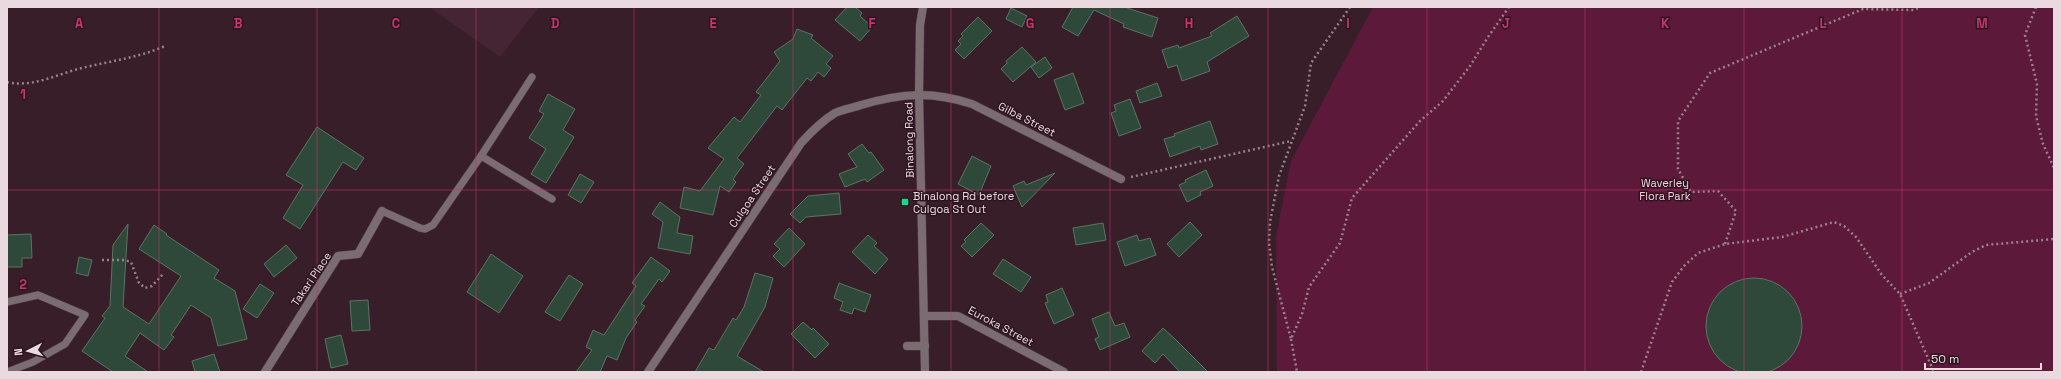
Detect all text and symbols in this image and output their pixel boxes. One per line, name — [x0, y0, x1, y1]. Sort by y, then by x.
text: A — [75, 15, 84, 32]
text: B — [234, 15, 243, 32]
text: C — [392, 15, 400, 32]
text: D — [551, 15, 560, 32]
text: E — [709, 15, 717, 32]
text: F — [869, 15, 876, 32]
text: G — [1026, 15, 1034, 32]
text: H — [1185, 15, 1193, 32]
text: I — [1346, 15, 1350, 32]
text: J — [1502, 15, 1510, 32]
text: K — [1661, 15, 1670, 32]
text: L — [1819, 15, 1827, 32]
text: M — [1976, 15, 1988, 32]
text: 1 — [20, 86, 26, 103]
street label: Gilba Street — [996, 99, 1058, 139]
street label: Binalong Road — [901, 102, 917, 178]
street label: Culgoa Street — [726, 162, 778, 230]
park label: Waverley Flora Park — [1639, 176, 1691, 203]
place label: Binalong Rd before Culgoa St Out — [913, 189, 1014, 216]
marker: Binalong Rd before Culgoa St Out — [900, 197, 910, 207]
street label: Takari Place — [288, 249, 334, 309]
text: 2 — [19, 276, 27, 293]
street label: Euroka Street — [966, 303, 1036, 349]
north arrow — [8, 331, 48, 371]
scale bar — [1925, 345, 2041, 371]
text: N — [11, 348, 25, 356]
text: 50 m — [1931, 351, 1959, 367]

